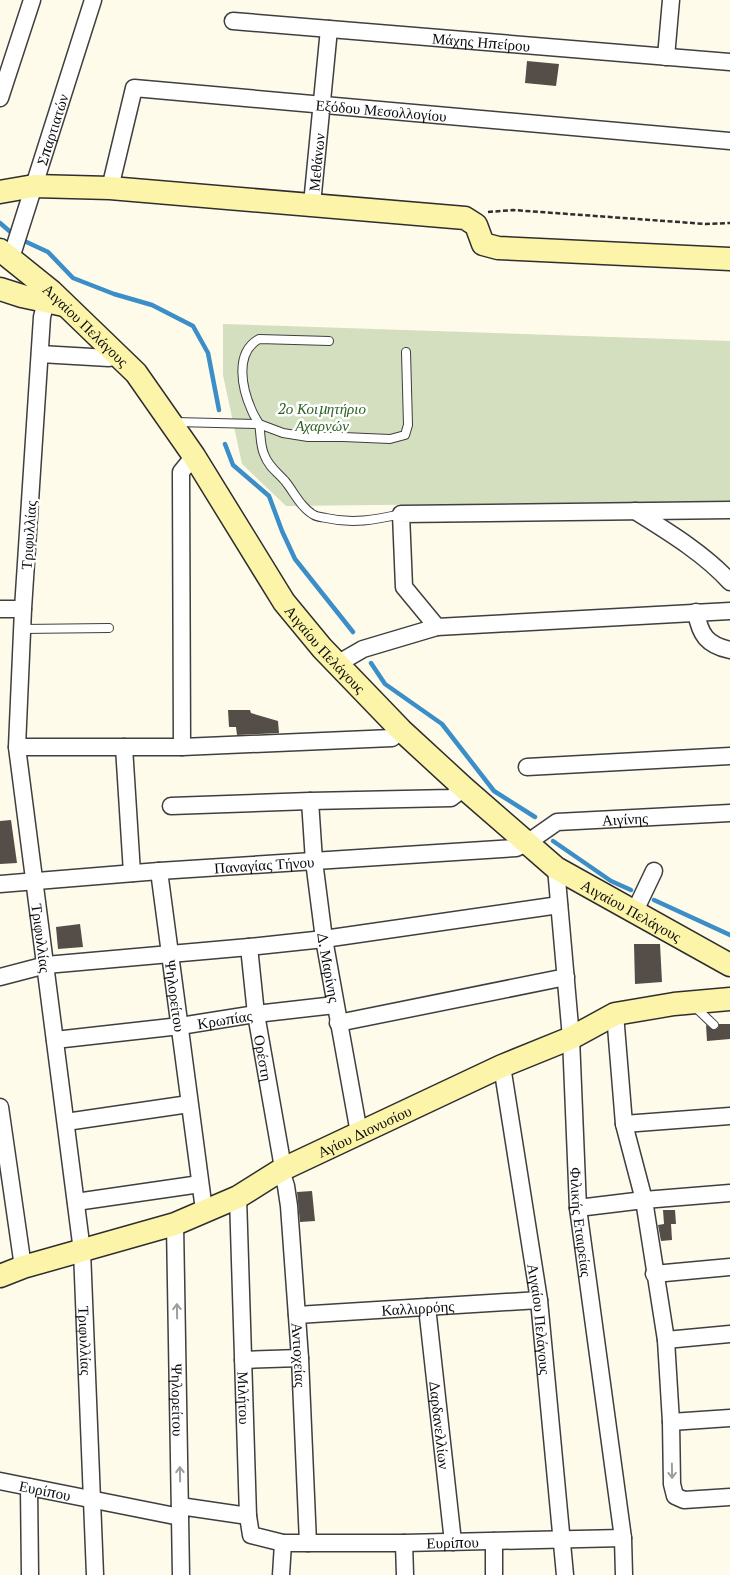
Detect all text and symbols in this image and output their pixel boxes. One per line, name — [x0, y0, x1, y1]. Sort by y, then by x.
street label: Μάχης Ηπείρου — [431, 27, 531, 55]
street label: Σπαρτιατών — [31, 91, 73, 168]
street label: Εξόδου Μεσολλογίου — [315, 94, 448, 126]
street label: Μεθάνων — [303, 132, 329, 192]
street label: Αιγαίου Πελάγους — [39, 279, 133, 371]
park label: 2ο Κοιμητήριο Αχαρνών — [277, 398, 366, 435]
street label: Τριφυλλίας — [16, 500, 40, 570]
street label: Αιγαίου Πελάγους — [281, 601, 370, 697]
street label: Αιγίνης — [601, 807, 649, 830]
street label: Παναγίας Τήνου — [214, 851, 315, 877]
street label: Αιγαίου Πελάγους — [578, 874, 685, 946]
street label: Τριφυλλίας — [27, 903, 56, 974]
street label: Δ. Μαρίνης — [313, 932, 345, 1004]
street label: Ψηλορείτου — [161, 959, 190, 1033]
street label: Κρωπίας — [196, 1005, 254, 1033]
street label: Ορέστη — [250, 1033, 278, 1083]
street label: Αγίου Διονυσίου — [314, 1100, 415, 1162]
street label: Φιλικής Εταιρείας — [566, 1167, 597, 1278]
street label: Αιγαίου Πελάγους — [523, 1262, 556, 1376]
street label: Καλλιρρόης — [381, 1295, 455, 1320]
one-way arrow — [172, 1304, 182, 1320]
street label: Τριφυλλίας — [74, 1306, 97, 1376]
street label: Αντιοχείας — [287, 1322, 311, 1388]
street label: Ψηλορείτου — [167, 1364, 189, 1436]
street label: Μιλήτου — [233, 1371, 255, 1425]
street label: Δαρδανελλίων — [425, 1380, 455, 1471]
one-way arrow — [667, 1462, 677, 1478]
one-way arrow — [175, 1466, 185, 1482]
street label: Ευρίπου — [17, 1475, 73, 1505]
street label: Ευρίπου — [426, 1531, 479, 1552]

